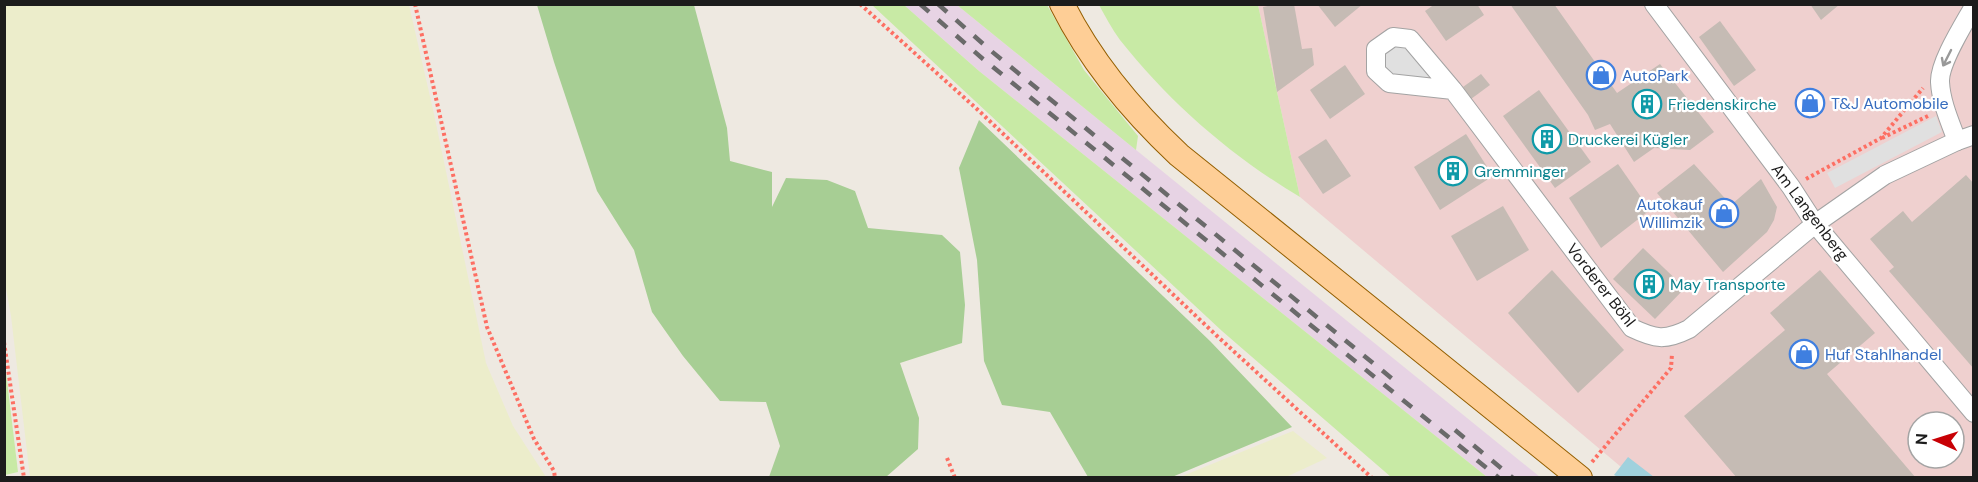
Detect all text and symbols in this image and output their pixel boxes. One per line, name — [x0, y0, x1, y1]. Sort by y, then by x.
one-way arrow — [1941, 48, 1952, 66]
shop icon: AutoPark — [1585, 59, 1617, 91]
place label: AutoPark — [1622, 65, 1689, 86]
shop icon: T&J Automobile — [1794, 87, 1826, 119]
building icon: Friedenskirche — [1631, 88, 1663, 120]
place label: T&J Automobile — [1831, 93, 1949, 114]
place label: Friedenskirche — [1668, 94, 1777, 115]
building icon: Druckerei Kügler — [1531, 123, 1563, 155]
place label: Druckerei Kügler — [1568, 129, 1688, 150]
building icon: Gremminger — [1437, 155, 1469, 187]
street label: Am Langenberg — [1767, 159, 1853, 265]
place label: Gremminger — [1474, 161, 1566, 182]
place label: Autokauf Willimzik — [1637, 194, 1703, 233]
shop icon: Autokauf Willimzik — [1708, 197, 1740, 229]
street label: Vorderer Böhl — [1562, 239, 1640, 331]
building icon: May Transporte — [1633, 268, 1665, 300]
place label: May Transporte — [1670, 274, 1786, 295]
shop icon: Huf Stahlhandel — [1788, 338, 1820, 370]
place label: Huf Stahlhandel — [1825, 344, 1942, 365]
north arrow — [1906, 410, 1966, 470]
text: N — [1911, 433, 1932, 446]

